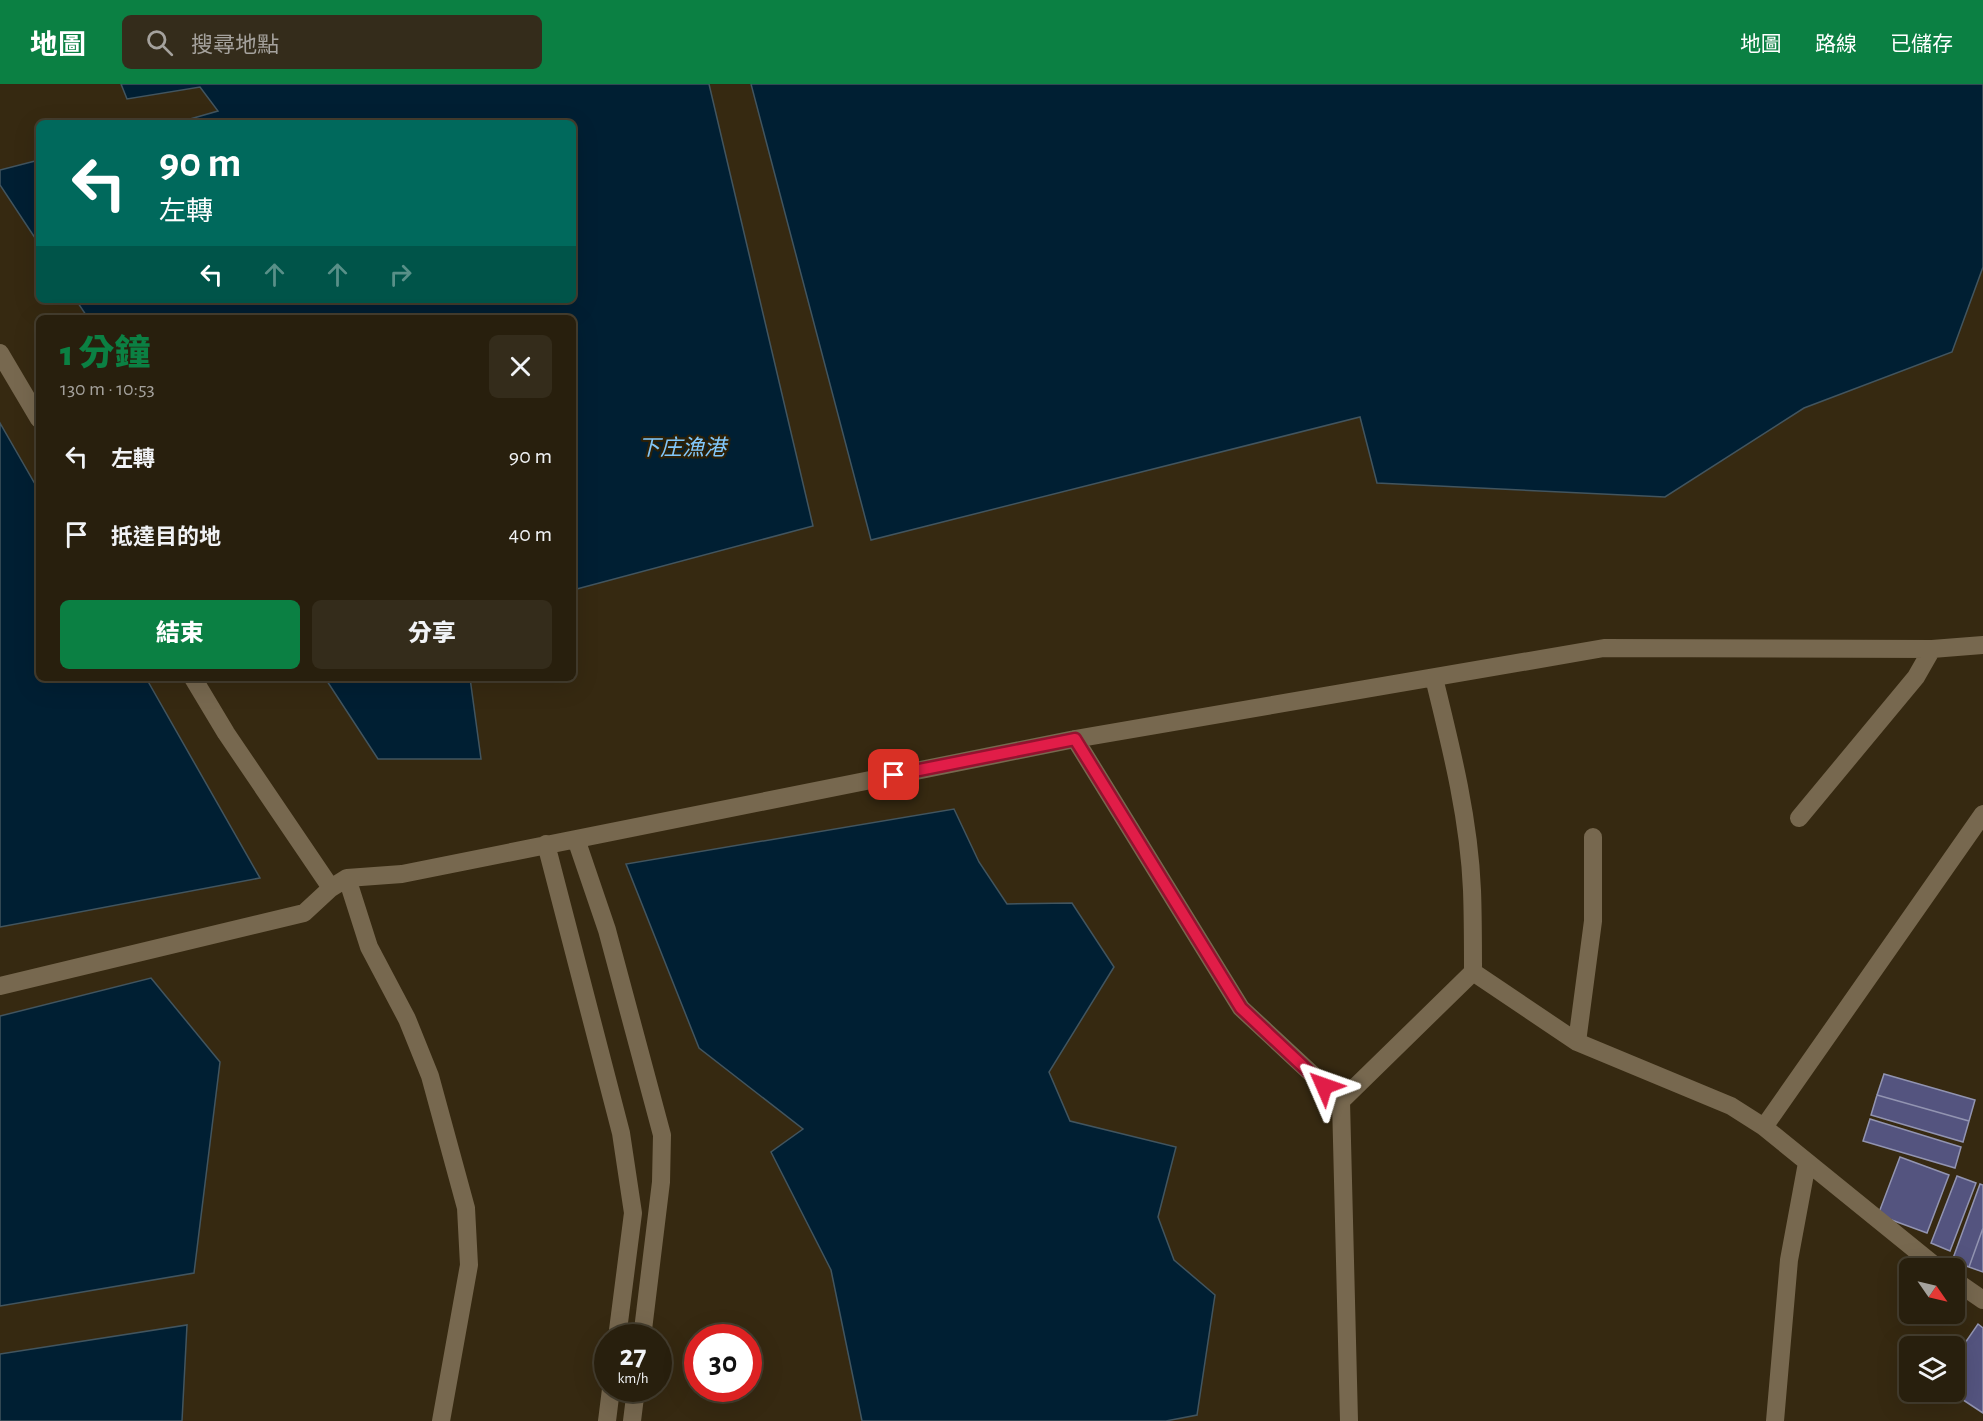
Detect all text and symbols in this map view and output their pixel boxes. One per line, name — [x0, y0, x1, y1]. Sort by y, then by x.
search box — [122, 15, 542, 69]
icon: search — [143, 26, 176, 59]
text: 地圖 — [30, 32, 86, 60]
text: 搜尋地點 — [191, 34, 279, 56]
text: 地圖 — [1740, 34, 1782, 55]
text: 路線 — [1815, 34, 1857, 55]
text: 已儲存 — [1890, 34, 1953, 55]
text: 90 m — [159, 142, 241, 184]
icon: left — [60, 144, 138, 222]
text: 左轉 — [159, 198, 213, 225]
icon: left — [195, 258, 228, 291]
icon: ahead — [258, 258, 291, 291]
icon: ahead — [321, 258, 354, 291]
icon: right — [384, 258, 417, 291]
button: close — [489, 335, 552, 398]
text: 1 分鐘 — [60, 336, 150, 372]
text: 130 m · 10:53 — [60, 379, 155, 399]
water label: 下庄漁港 — [638, 436, 729, 459]
icon: left — [60, 440, 93, 473]
text: 90 m — [509, 445, 552, 467]
text: 左轉 — [111, 448, 155, 470]
icon: arrive — [60, 518, 93, 551]
text: 40 m — [509, 523, 552, 545]
text: 抵達目的地 — [111, 526, 221, 548]
button: 結束 — [60, 600, 300, 669]
button: 分享 — [312, 600, 552, 669]
pin — [868, 749, 919, 800]
icon: arrive — [877, 758, 910, 791]
position arrow — [1292, 1054, 1356, 1118]
north arrow — [1899, 1258, 1965, 1324]
map controls — [1899, 1258, 1965, 1402]
speed limit sign: 30 — [684, 1324, 762, 1402]
button: layers — [1899, 1336, 1965, 1402]
text: 27 — [619, 1341, 647, 1371]
text: km/h — [618, 1371, 648, 1386]

